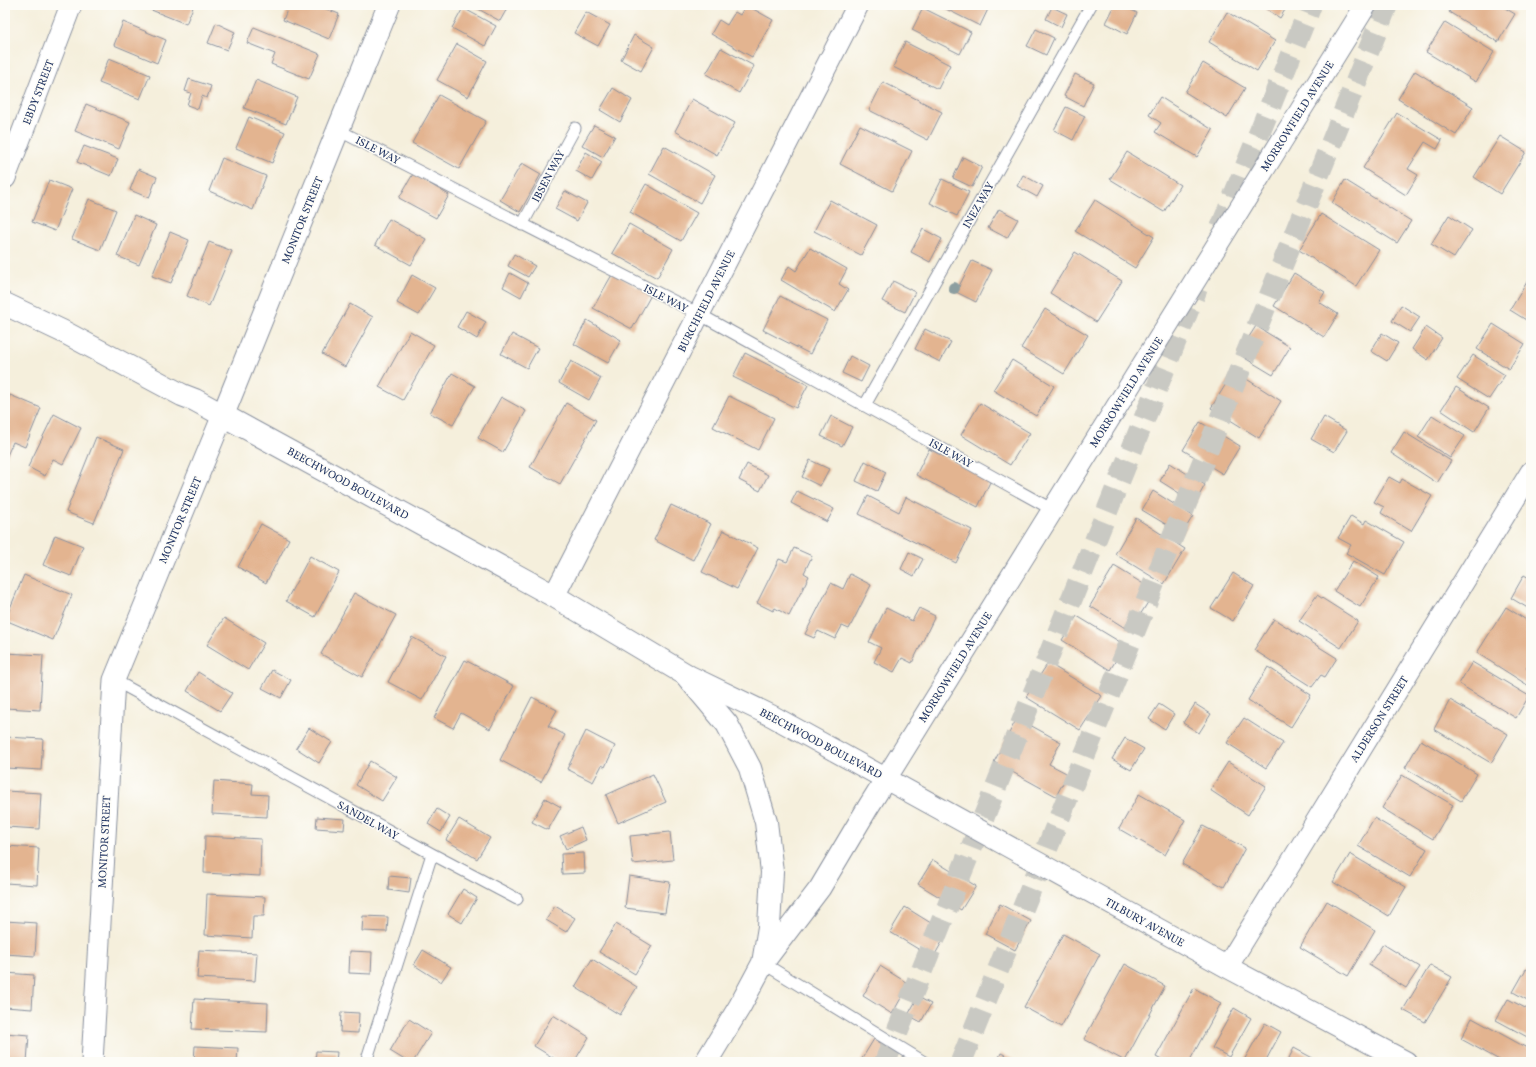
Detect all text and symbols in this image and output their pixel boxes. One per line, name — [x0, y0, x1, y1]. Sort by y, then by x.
street label: EBDY STREET — [20, 57, 59, 127]
street label: MORROWFIELD AVENUE — [1258, 58, 1339, 175]
street label: ISLE WAY — [352, 134, 402, 169]
street label: IBSEN WAY — [529, 148, 569, 205]
street label: MONITOR STREET — [279, 174, 328, 266]
street label: INEZ WAY — [960, 180, 999, 232]
street label: BURCHFIELD AVENUE — [675, 248, 740, 355]
street label: ISLE WAY — [640, 282, 690, 317]
street label: MORROWFIELD AVENUE — [1087, 334, 1168, 451]
street label: ISLE WAY — [925, 436, 975, 473]
street label: BEECHWOOD BOULEVARD — [284, 445, 411, 524]
street label: MONITOR STREET — [156, 474, 207, 566]
street label: MORROWFIELD AVENUE — [916, 609, 997, 726]
street label: ALDERSON STREET — [1348, 673, 1413, 766]
street label: BEECHWOOD BOULEVARD — [756, 706, 884, 783]
street label: MONITOR STREET — [96, 795, 115, 889]
street label: SANDEL WAY — [334, 798, 401, 844]
street label: TILBURY AVENUE — [1102, 895, 1187, 952]

